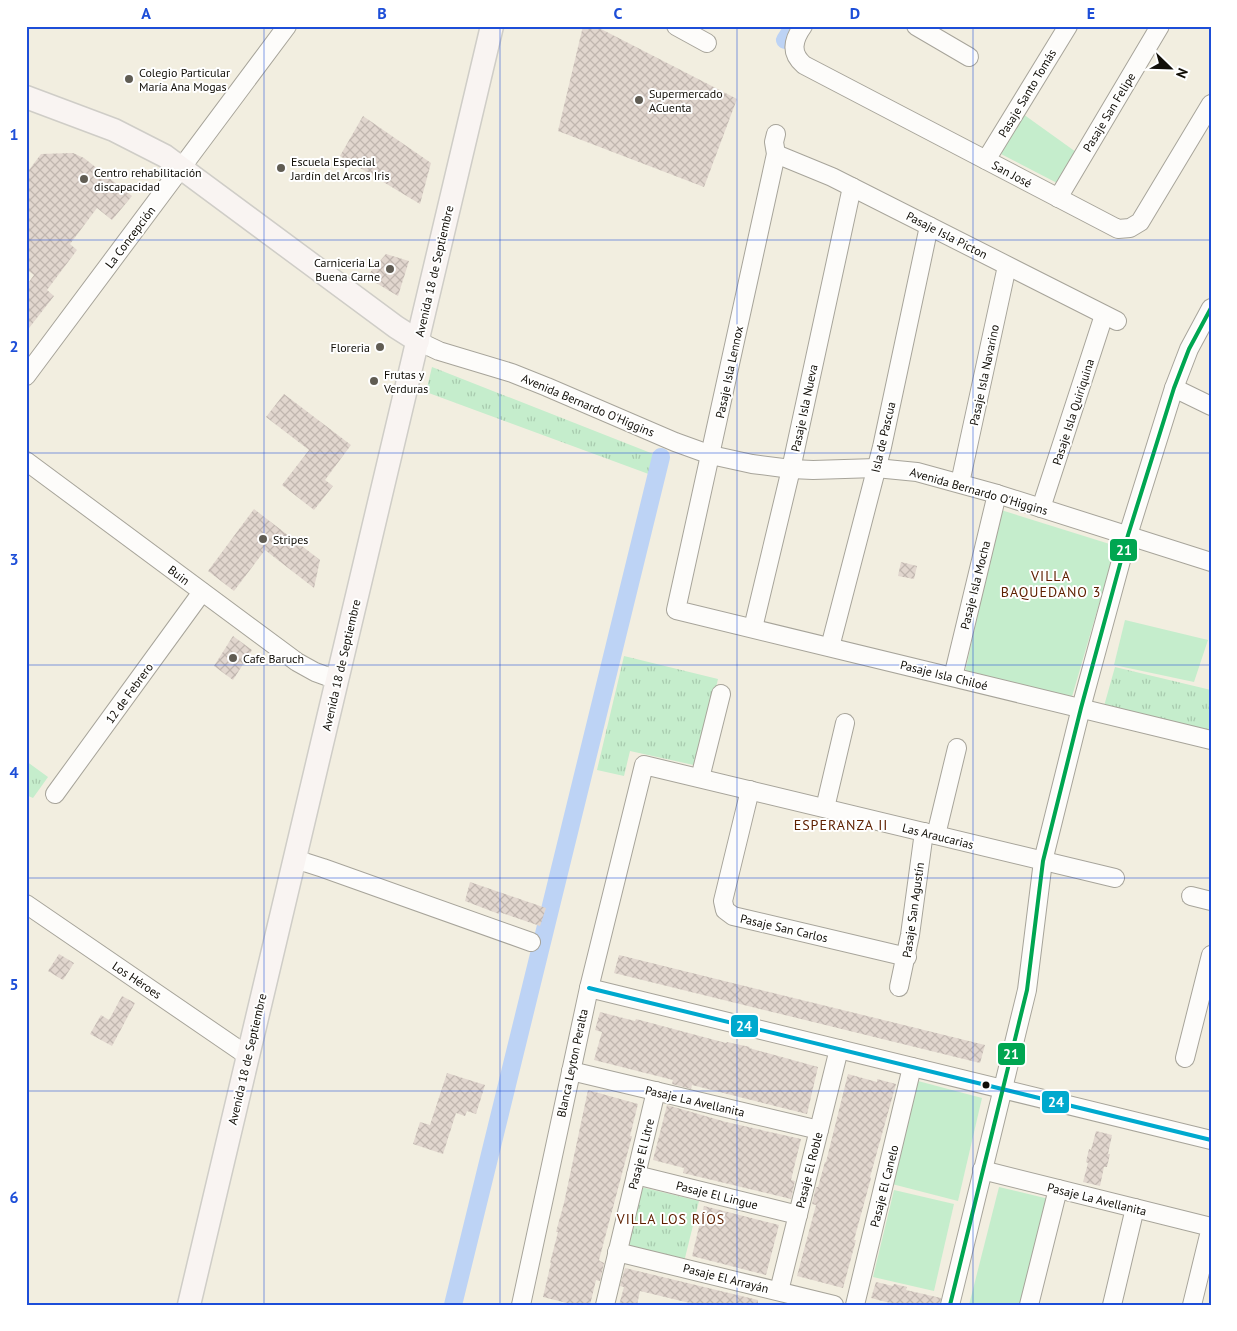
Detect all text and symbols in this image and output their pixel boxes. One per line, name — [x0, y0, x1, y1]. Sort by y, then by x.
text: A — [141, 3, 151, 23]
text: B — [377, 3, 387, 23]
text: C — [614, 3, 623, 23]
text: D — [850, 3, 860, 23]
text: E — [1087, 3, 1095, 23]
north arrow — [1144, 42, 1194, 92]
street label: Pasaje Santo Tomás — [995, 46, 1059, 140]
place label: Colegio Particular María Ana Mogas — [139, 65, 230, 94]
text: N — [1172, 65, 1192, 81]
street label: Pasaje San Felipe — [1080, 70, 1138, 154]
marker: Colegio Particular María Ana Mogas — [123, 73, 135, 85]
place label: Supermercado ACuenta — [649, 86, 723, 115]
marker: Supermercado ACuenta — [633, 94, 645, 106]
text: 1 — [9, 124, 19, 144]
place label: Escuela Especial Jardín del Arcos Iris — [290, 154, 390, 183]
street label: San José — [989, 157, 1035, 191]
marker: Escuela Especial Jardín del Arcos Iris — [275, 162, 287, 174]
place label: Centro rehabilitación discapacidad — [94, 165, 202, 194]
marker: Centro rehabilitación discapacidad — [78, 173, 90, 185]
street label: La Concepción — [102, 203, 158, 271]
street label: Avenida 18 de Septiembre — [412, 204, 456, 338]
street label: Pasaje Isla Picton — [904, 208, 990, 262]
place label: Carniceria La Buena Carne — [314, 255, 380, 284]
marker: Carniceria La Buena Carne — [384, 263, 396, 275]
street label: Pasaje Isla Navarino — [966, 323, 1002, 427]
street label: Pasaje Isla Lennox — [712, 324, 746, 420]
text: 2 — [9, 336, 19, 356]
place label: Floreria — [330, 340, 370, 355]
marker: Floreria — [374, 341, 386, 353]
street label: Pasaje Isla Quiriquina — [1049, 357, 1097, 467]
street label: Pasaje Isla Nueva — [787, 363, 821, 453]
place label: Frutas y Verduras — [383, 367, 428, 396]
street label: Avenida Bernardo O'Higgins — [519, 370, 657, 440]
marker: Frutas y Verduras — [368, 375, 380, 387]
street label: Isla de Pascua — [868, 400, 898, 474]
street label: Avenida Bernardo O'Higgins — [908, 464, 1050, 518]
place label: Stripes — [273, 532, 308, 547]
marker: Stripes — [257, 533, 269, 545]
line badge: 21 — [1109, 538, 1138, 562]
street label: Pasaje Isla Mocha — [957, 539, 993, 631]
text: 21 — [1116, 541, 1132, 559]
text: 3 — [9, 549, 19, 569]
street label: Buin — [165, 562, 193, 588]
district label: VILLA BAQUEDANO 3 — [1001, 567, 1101, 601]
street label: Avenida 18 de Septiembre — [319, 598, 363, 732]
place label: Cafe Baruch — [243, 651, 304, 666]
marker: Cafe Baruch — [227, 652, 239, 664]
street label: Pasaje Isla Chiloé — [899, 657, 989, 693]
street label: 12 de Febrero — [102, 660, 156, 726]
text: 4 — [9, 762, 19, 782]
district label: ESPERANZA II — [794, 816, 888, 834]
street label: Las Araucarias — [901, 820, 975, 852]
street label: Pasaje San Agustín — [899, 861, 927, 959]
street label: Pasaje San Carlos — [739, 911, 829, 945]
street label: Los Héroes — [110, 958, 164, 1002]
text: 5 — [9, 974, 19, 994]
street label: Avenida 18 de Septiembre — [225, 992, 269, 1126]
street label: Blanca Leyton Peralta — [553, 1007, 591, 1119]
line badge: 24 — [730, 1014, 759, 1038]
text: 24 — [736, 1017, 752, 1035]
line badge: 21 — [997, 1042, 1026, 1066]
text: 21 — [1003, 1045, 1019, 1063]
unlabelled marker — [981, 1080, 991, 1090]
street label: Pasaje La Avellanita — [644, 1082, 746, 1120]
line badge: 24 — [1041, 1090, 1070, 1114]
text: 24 — [1048, 1093, 1064, 1111]
street label: Pasaje El Litre — [625, 1117, 657, 1191]
street label: Pasaje El Roble — [792, 1130, 826, 1210]
street label: Pasaje El Canelo — [867, 1143, 901, 1229]
street label: Pasaje El Lingue — [674, 1178, 760, 1212]
street label: Pasaje La Avellanita — [1046, 1179, 1148, 1219]
text: 6 — [9, 1187, 19, 1207]
district label: VILLA LOS RÍOS — [616, 1210, 725, 1228]
street label: Pasaje El Arrayán — [682, 1260, 770, 1296]

